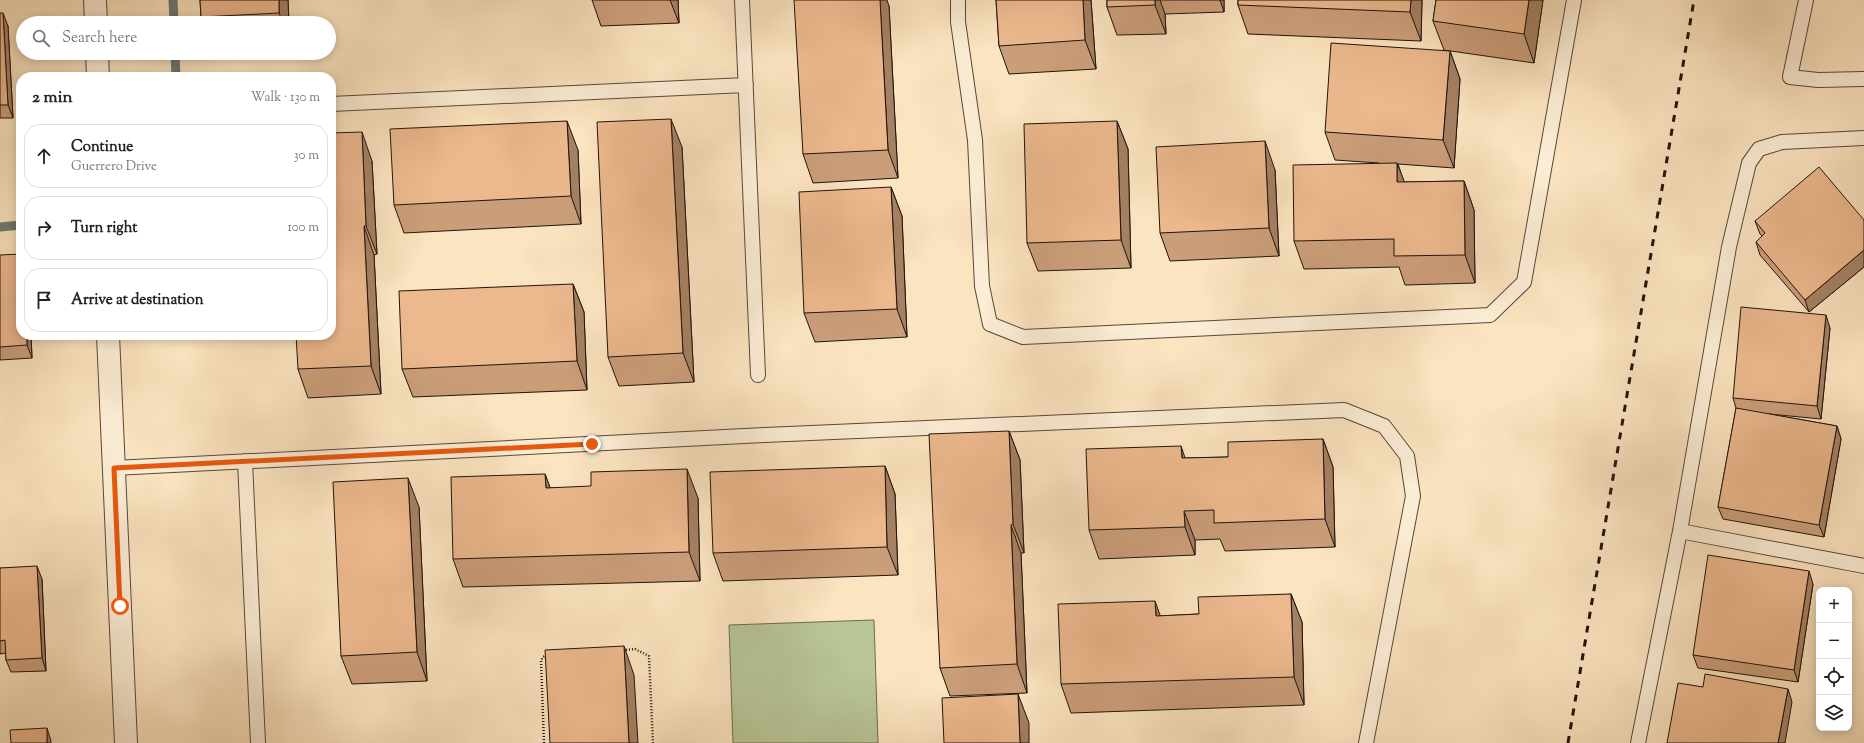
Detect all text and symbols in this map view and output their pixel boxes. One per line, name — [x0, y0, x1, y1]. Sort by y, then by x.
search box — [16, 16, 336, 60]
icon: search — [30, 27, 52, 49]
text: Search here — [62, 28, 137, 49]
text: 2 min — [32, 86, 73, 110]
text: Walk · 130 m — [251, 89, 320, 107]
text: Continue — [71, 137, 133, 158]
icon: ahead — [33, 145, 55, 167]
text: 30 m — [293, 147, 319, 165]
text: Guerrero Drive — [71, 158, 157, 176]
icon: right — [33, 217, 55, 239]
text: Turn right — [71, 218, 137, 239]
text: 100 m — [287, 219, 319, 237]
icon: arrive — [33, 289, 55, 311]
text: Arrive at destination — [71, 290, 204, 311]
route end — [583, 435, 601, 453]
map controls — [1816, 587, 1852, 731]
button: + — [1816, 587, 1852, 623]
route start — [111, 597, 129, 615]
button: − — [1816, 623, 1852, 659]
button: locate — [1816, 659, 1852, 695]
button: layers — [1816, 695, 1852, 731]

